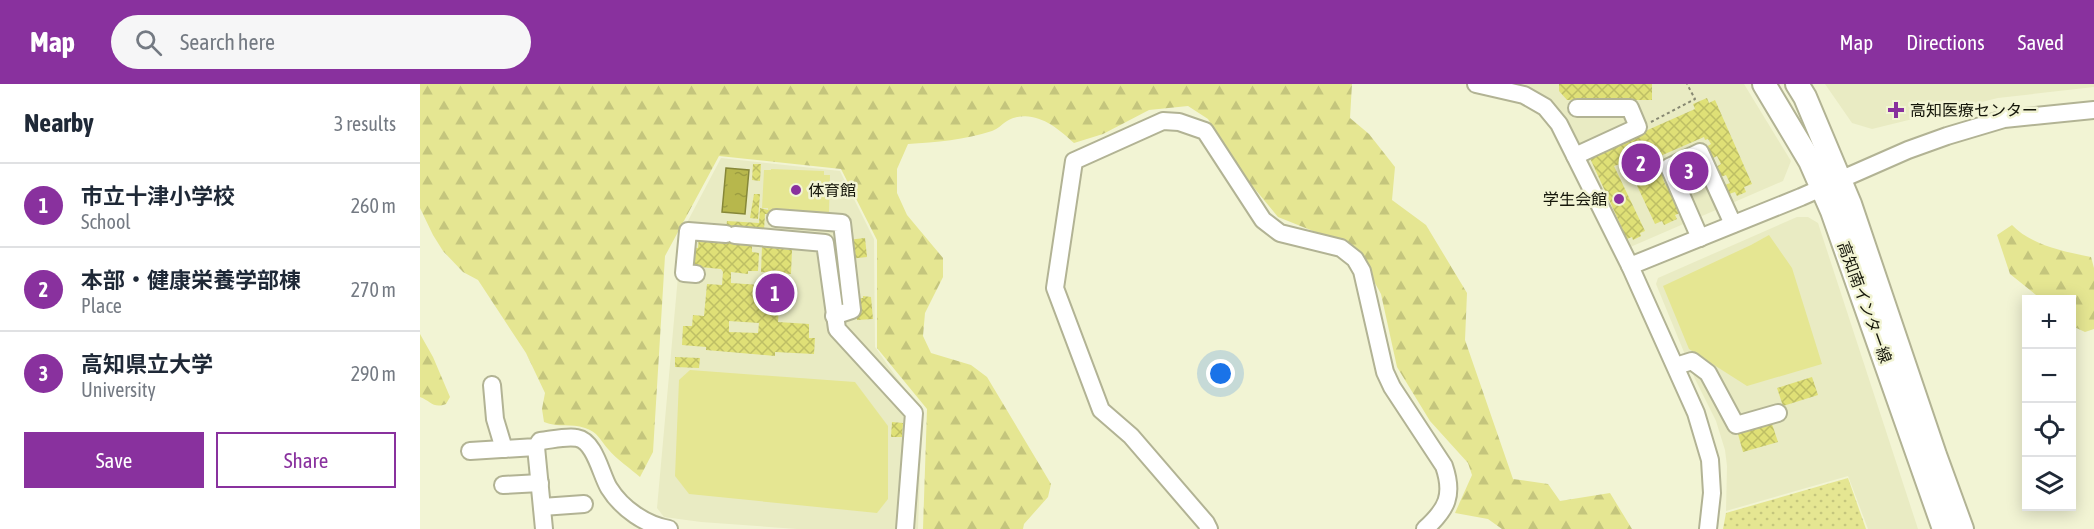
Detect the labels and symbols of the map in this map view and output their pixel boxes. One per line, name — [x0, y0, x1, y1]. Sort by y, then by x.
marker: 高知医療センター — [1887, 101, 1905, 119]
place label: 高知医療センター — [1910, 101, 2038, 119]
pin: 2 — [1622, 140, 1660, 185]
pin: 3 — [1670, 148, 1708, 194]
place label: 体育館 — [808, 181, 856, 199]
marker: 体育館 — [789, 183, 803, 197]
place label: 学生会館 — [1543, 190, 1607, 208]
marker: 学生会館 — [1612, 192, 1626, 206]
street label: 高知南インター線 — [1835, 239, 1895, 365]
pin: 1 — [756, 270, 794, 316]
your location — [1206, 359, 1235, 388]

